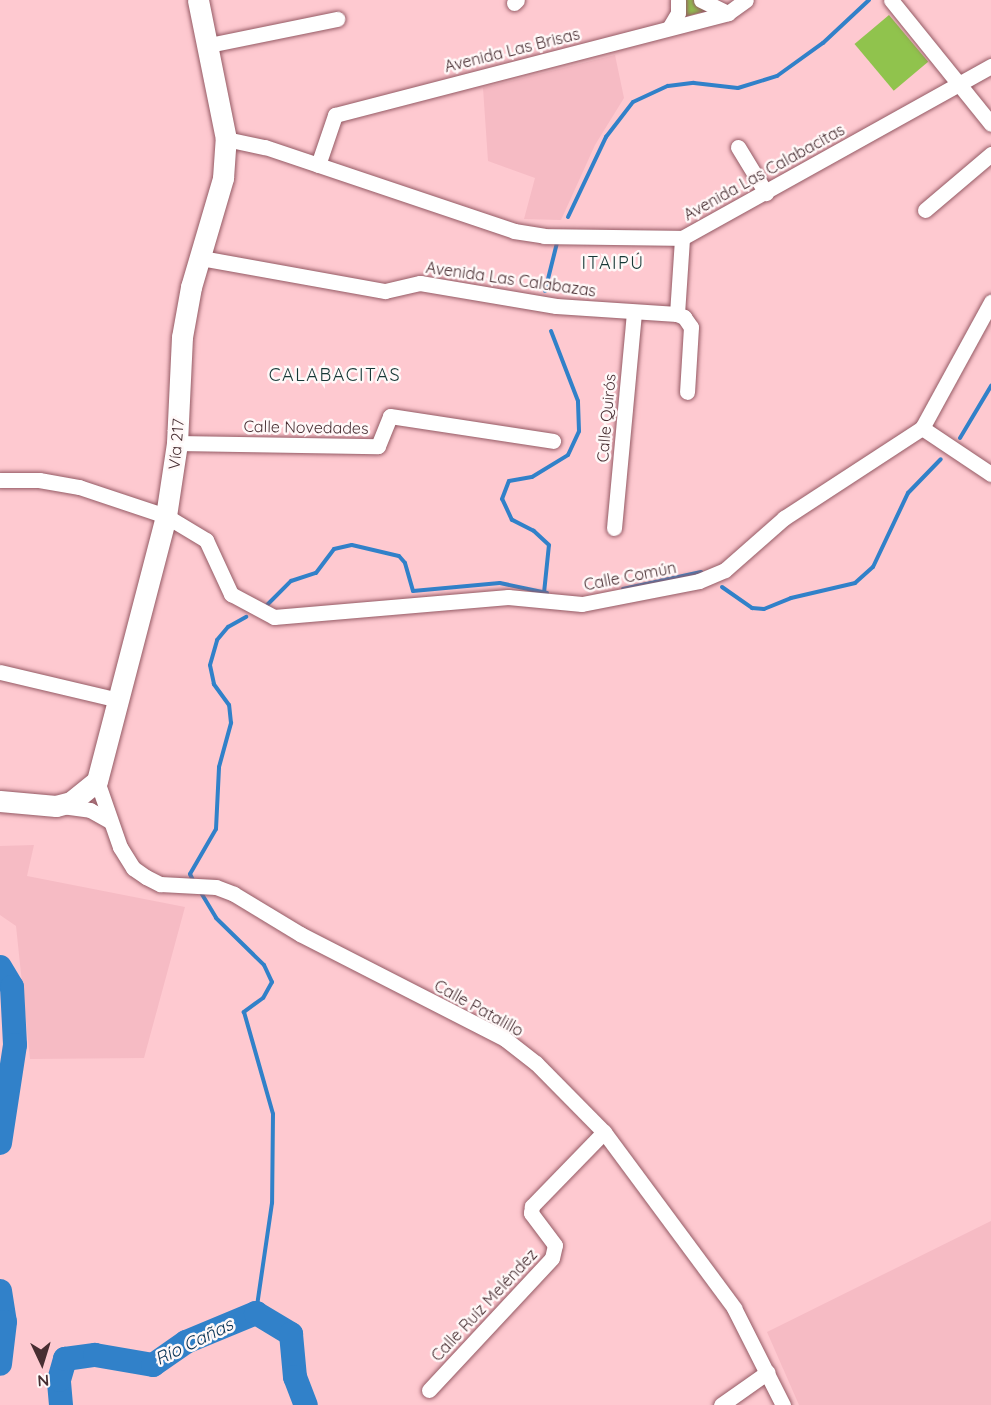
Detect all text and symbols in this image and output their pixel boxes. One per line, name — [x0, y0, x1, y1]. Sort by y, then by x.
street label: Avenida Las Brisas — [442, 24, 582, 76]
street label: Avenida Las Calabacitas — [680, 120, 848, 224]
district label: ITAIPÚ — [581, 252, 645, 274]
street label: Avenida Las Calabazas — [425, 258, 597, 300]
district label: CALABACITAS — [269, 364, 401, 386]
street label: Calle Quirós — [593, 373, 619, 463]
street label: Calle Novedades — [243, 416, 369, 438]
street label: Vía 217 — [164, 418, 188, 470]
street label: Calle Común — [582, 558, 678, 594]
street label: Calle Patalillo — [431, 976, 527, 1040]
street label: Calle Ruíz Meléndez — [427, 1245, 541, 1365]
water label: Río Cañas — [151, 1314, 237, 1370]
north arrow — [12, 1333, 72, 1393]
text: N — [37, 1371, 50, 1391]

